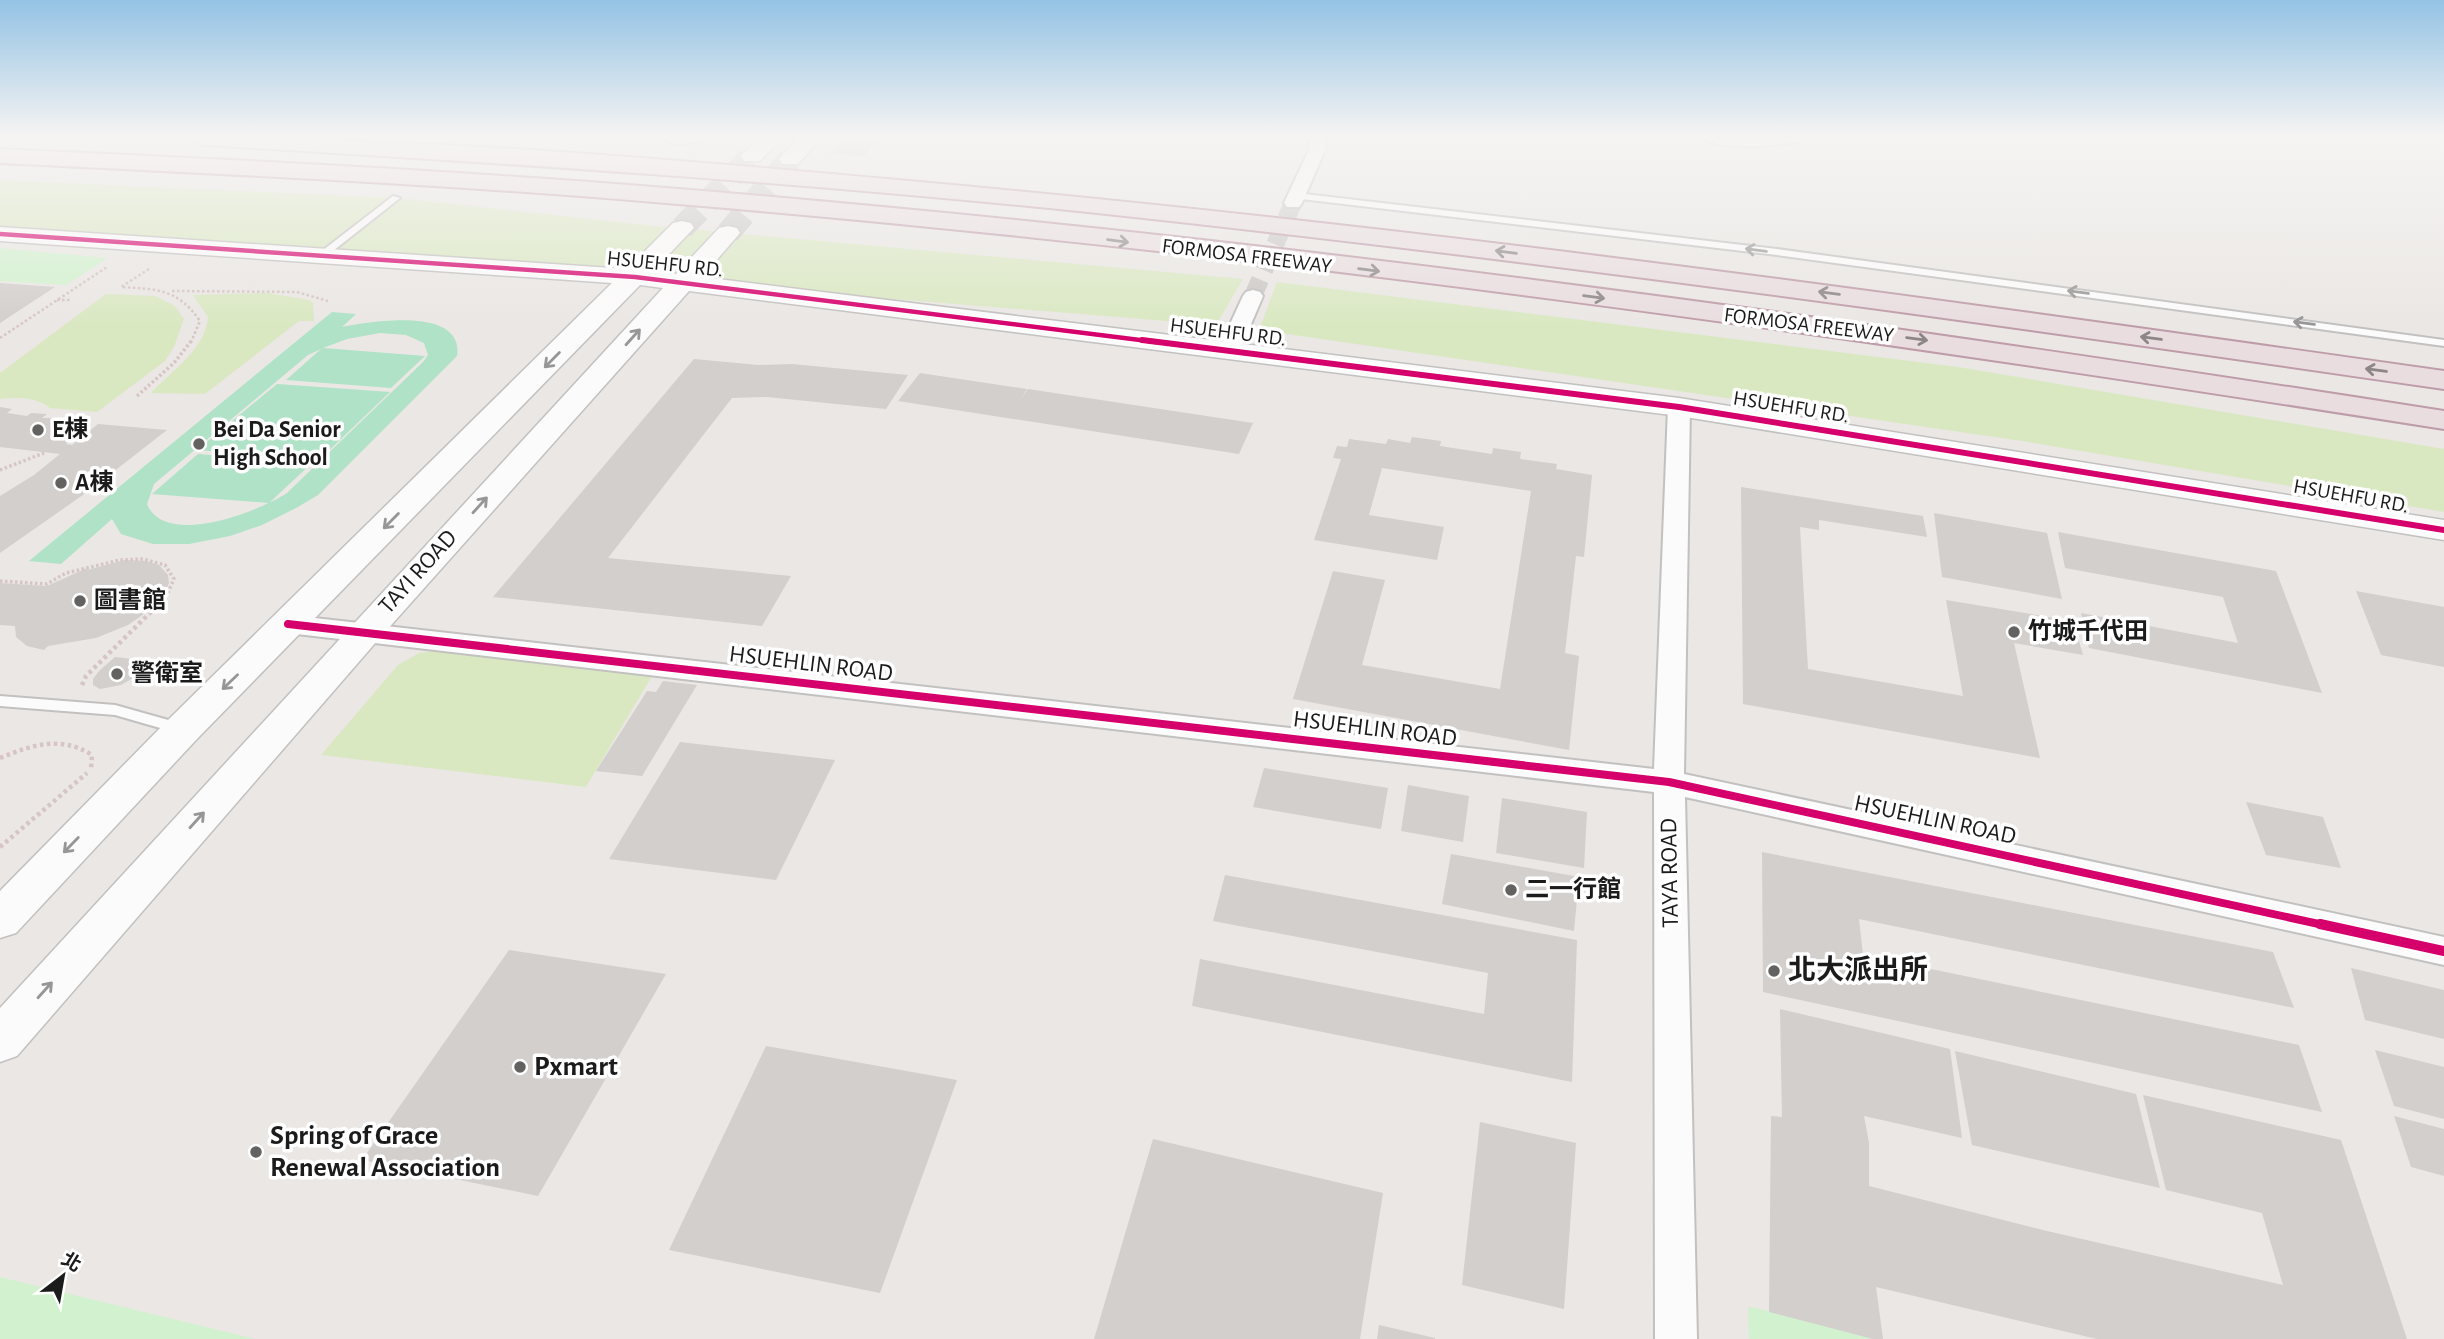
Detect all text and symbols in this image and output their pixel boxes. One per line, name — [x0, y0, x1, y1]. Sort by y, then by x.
one-way arrow — [1106, 235, 1129, 248]
street label: FORMOSA FREEWAY — [1161, 235, 1333, 277]
one-way arrow — [1745, 243, 1767, 256]
one-way arrow — [1495, 246, 1518, 259]
street label: HSUEHFU RD. — [606, 247, 724, 281]
one-way arrow — [1357, 264, 1379, 277]
one-way arrow — [1818, 286, 1841, 299]
one-way arrow — [2067, 286, 2090, 299]
one-way arrow — [1583, 291, 1605, 304]
street label: FORMOSA FREEWAY — [1723, 304, 1895, 346]
street label: HSUEHFU RD. — [1169, 314, 1287, 350]
one-way arrow — [2293, 316, 2316, 329]
one-way arrow — [625, 329, 642, 346]
one-way arrow — [2140, 331, 2163, 344]
one-way arrow — [1905, 333, 1928, 346]
one-way arrow — [543, 351, 560, 368]
one-way arrow — [2366, 363, 2388, 376]
street label: HSUEHFU RD. — [1732, 387, 1850, 427]
place label: E棟 — [52, 416, 88, 442]
place label: Bei Da Senior High School — [213, 418, 341, 470]
marker: E棟 — [30, 422, 46, 438]
marker: Bei Da Senior High School — [191, 436, 207, 452]
place label: A棟 — [75, 469, 113, 495]
marker: A棟 — [53, 475, 69, 491]
street label: HSUEHFU RD. — [2292, 476, 2410, 516]
one-way arrow — [472, 496, 488, 514]
one-way arrow — [382, 512, 399, 529]
street label: TAYI ROAD — [374, 525, 462, 619]
place label: 圖書館 — [94, 587, 166, 613]
marker: 圖書館 — [72, 593, 88, 609]
place label: 竹城千代田 — [2028, 618, 2148, 644]
marker: 竹城千代田 — [2006, 624, 2022, 640]
street label: HSUEHLIN ROAD — [728, 642, 894, 686]
place label: 警衛室 — [131, 660, 203, 686]
marker: 警衛室 — [109, 666, 125, 682]
one-way arrow — [222, 674, 239, 691]
street label: HSUEHLIN ROAD — [1292, 707, 1458, 751]
street label: HSUEHLIN ROAD — [1852, 791, 2018, 849]
one-way arrow — [188, 811, 204, 829]
street label: TAYA ROAD — [1657, 818, 1683, 928]
one-way arrow — [63, 836, 80, 853]
place label: 二一行館 — [1525, 876, 1621, 902]
marker: 二一行館 — [1503, 882, 1519, 898]
place label: 北大派出所 — [1788, 955, 1928, 985]
marker: 北大派出所 — [1766, 963, 1782, 979]
one-way arrow — [37, 981, 53, 999]
place label: Pxmart — [534, 1053, 618, 1081]
marker: Pxmart — [512, 1059, 528, 1075]
place label: Spring of Grace Renewal Association — [270, 1122, 500, 1182]
marker: Spring of Grace Renewal Association — [248, 1144, 264, 1160]
north arrow — [28, 1241, 98, 1311]
text: 北 — [58, 1249, 85, 1276]

